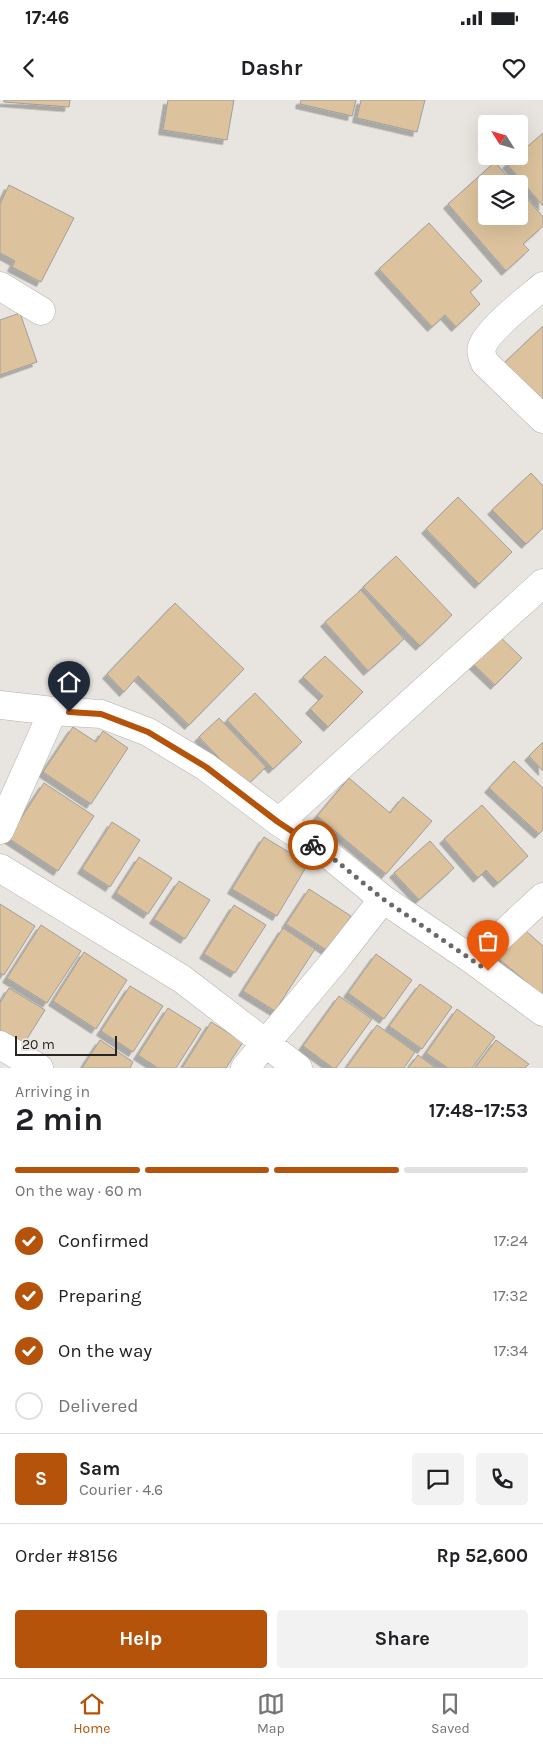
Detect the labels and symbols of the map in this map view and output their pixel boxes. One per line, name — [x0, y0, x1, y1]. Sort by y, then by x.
north arrow — [478, 115, 528, 165]
pin — [48, 661, 90, 712]
courier — [288, 820, 338, 870]
pin — [467, 920, 509, 971]
scale bar — [15, 1033, 118, 1056]

